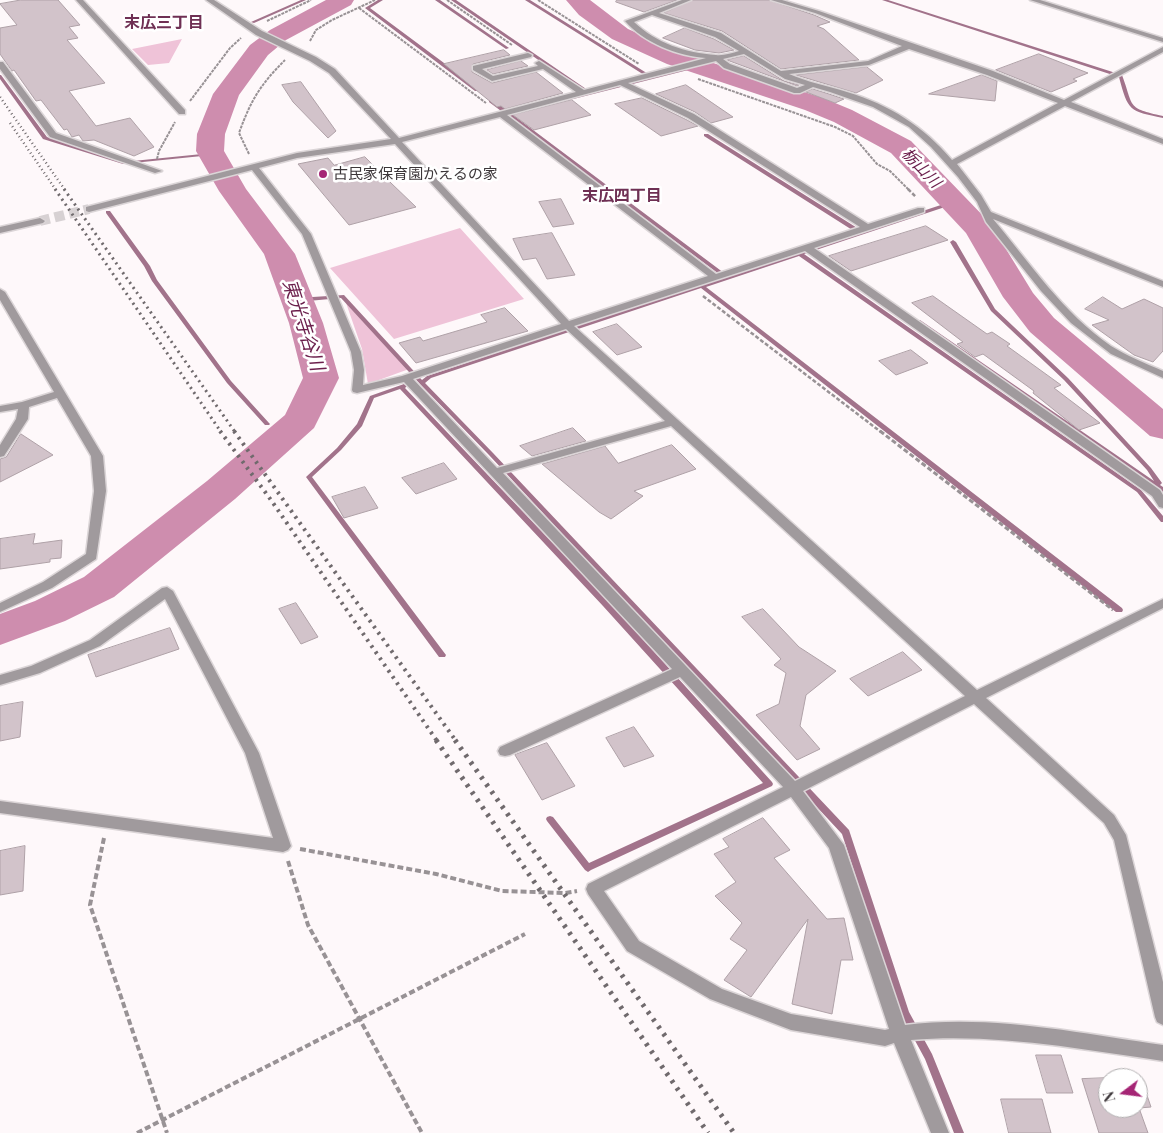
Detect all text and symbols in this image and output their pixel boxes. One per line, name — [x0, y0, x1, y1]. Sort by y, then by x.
district label: 末広三丁目 — [124, 13, 204, 33]
water label: 栃山川 — [897, 144, 945, 192]
place label: 古民家保育園かえるの家 — [333, 165, 498, 183]
marker: 古民家保育園かえるの家 — [317, 168, 329, 180]
district label: 末広四丁目 — [582, 186, 662, 206]
water label: 東光寺谷川 — [277, 276, 329, 374]
north arrow — [1098, 1068, 1148, 1118]
text: N — [1099, 1089, 1119, 1104]

